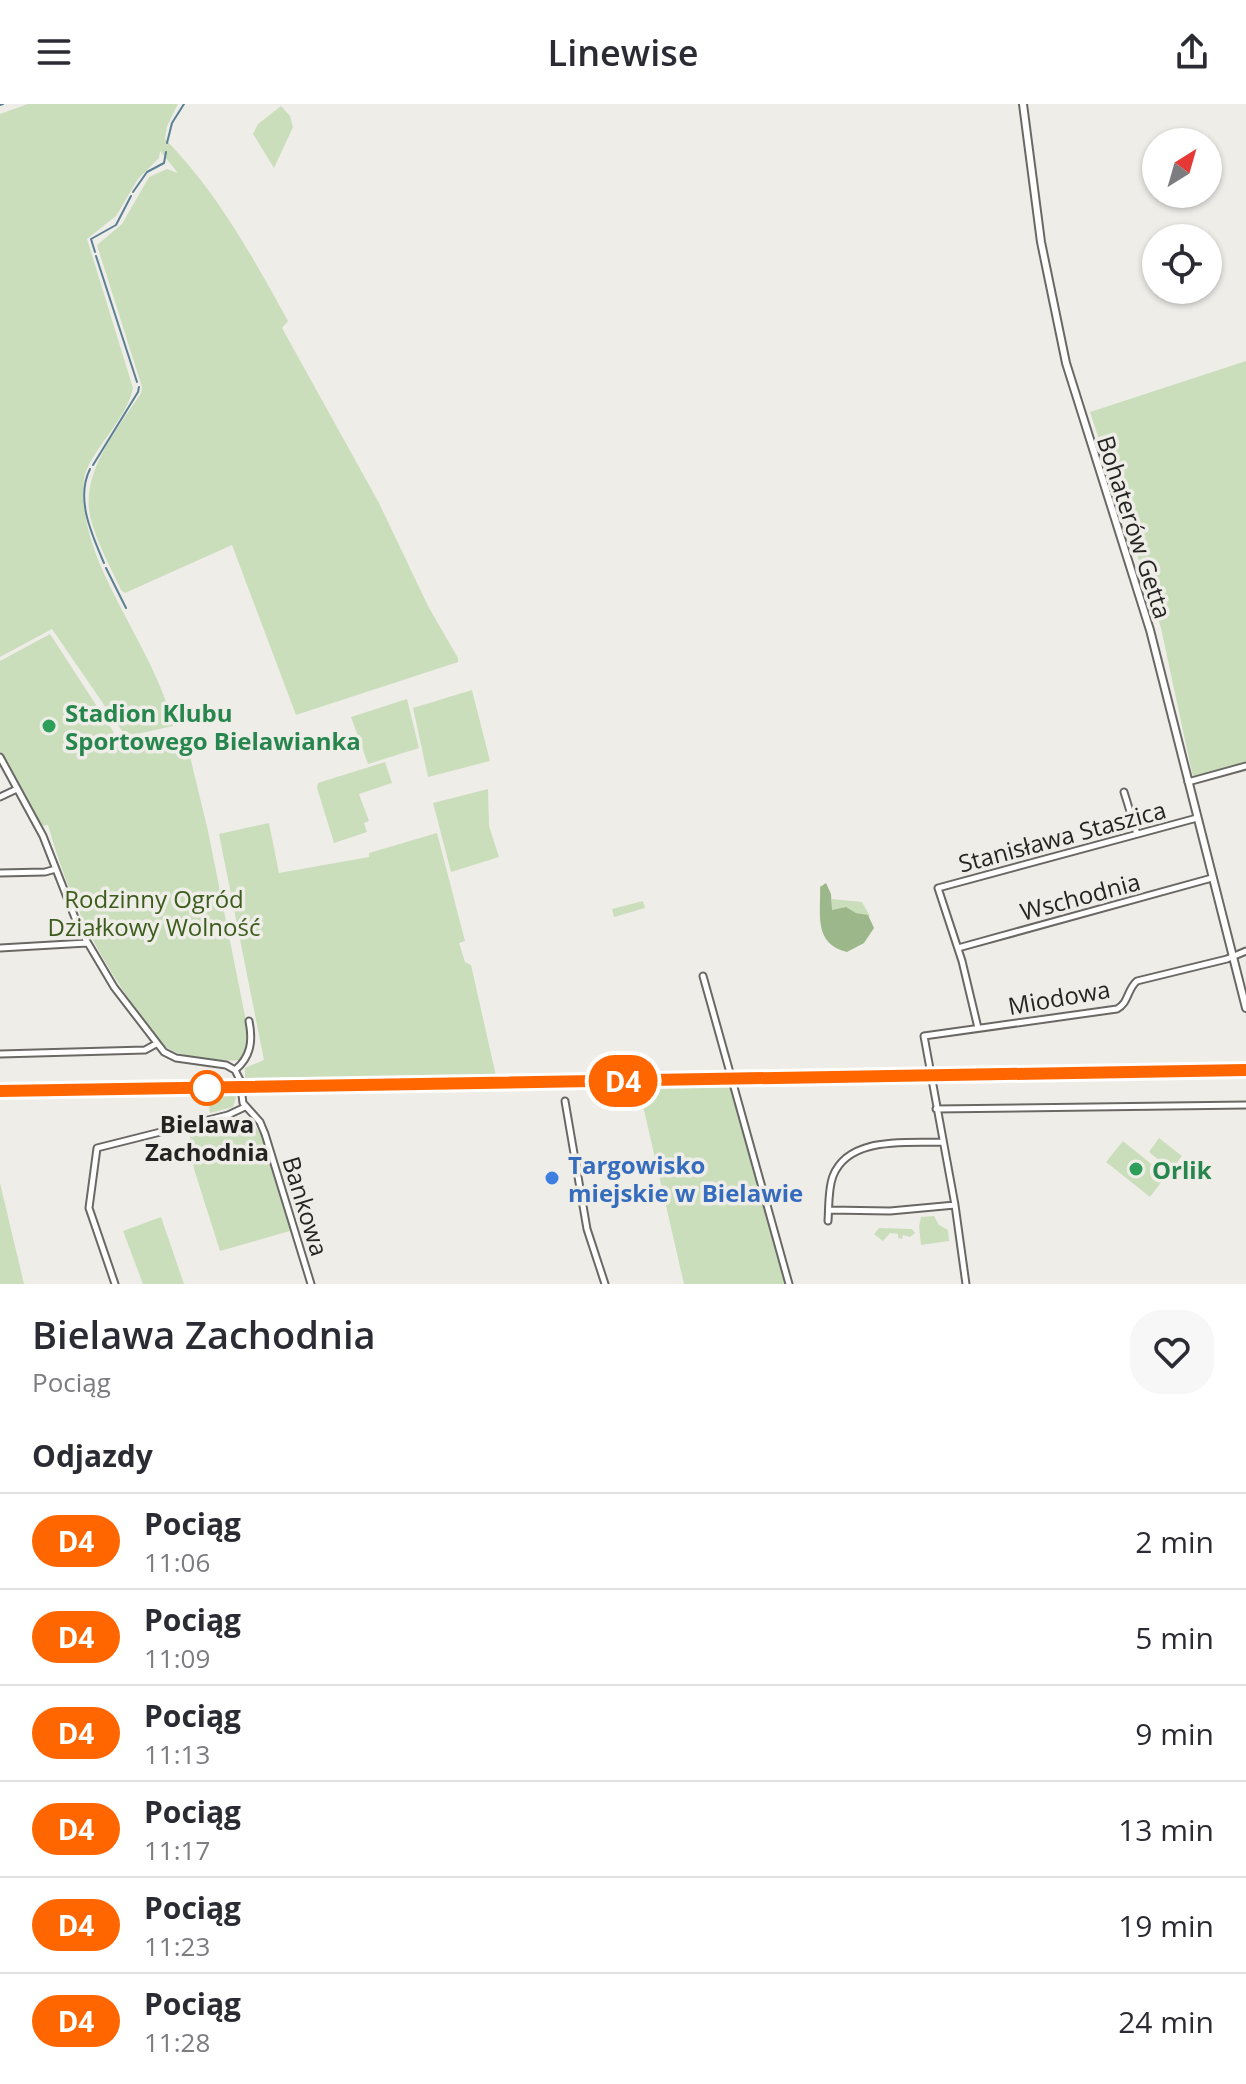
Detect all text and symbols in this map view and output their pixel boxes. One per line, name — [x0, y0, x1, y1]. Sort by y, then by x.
text: Linewise — [548, 28, 698, 77]
icon: menu — [32, 30, 76, 74]
icon: share — [1170, 30, 1214, 74]
north arrow — [1142, 128, 1222, 208]
map controls — [1142, 128, 1222, 304]
button: locate — [1142, 224, 1222, 304]
street label: Bohaterów Getta — [1090, 431, 1180, 623]
place label: Stadion Klubu Sportowego Bielawianka — [65, 696, 361, 757]
marker: Stadion Klubu Sportowego Bielawianka — [40, 717, 58, 735]
street label: Stanisława Staszica — [955, 792, 1169, 880]
street label: Wschodnia — [1016, 864, 1144, 928]
park label: Rodzinny Ogród Działkowy Wolność — [48, 882, 260, 943]
street label: Miodowa — [1005, 972, 1113, 1022]
line badge: D4 — [587, 1055, 659, 1107]
text: D4 — [605, 1062, 641, 1100]
marker: Bielawa Zachodnia — [190, 1071, 224, 1105]
place label: Bielawa Zachodnia — [145, 1107, 269, 1168]
place label: Targowisko miejskie w Bielawie — [568, 1148, 803, 1209]
street label: Bankowa — [275, 1152, 337, 1260]
place label: Orlik — [1152, 1153, 1212, 1186]
marker: Orlik — [1127, 1160, 1145, 1178]
marker: Targowisko miejskie w Bielawie — [543, 1169, 561, 1187]
text: Bielawa Zachodnia — [32, 1308, 376, 1360]
button: heart — [1130, 1310, 1214, 1394]
text: Pociąg — [32, 1364, 111, 1400]
text: Odjazdy — [32, 1435, 153, 1476]
text: Pociąg — [144, 1503, 241, 1544]
text: 2 min — [1135, 1521, 1214, 1562]
text: D4 — [58, 1522, 94, 1560]
text: 11:06 — [144, 1544, 210, 1580]
text: Pociąg — [144, 1599, 241, 1640]
text: 5 min — [1135, 1617, 1214, 1658]
text: D4 — [58, 1618, 94, 1656]
text: 11:09 — [144, 1640, 210, 1676]
text: Pociąg — [144, 1695, 241, 1736]
text: 9 min — [1135, 1713, 1214, 1754]
text: D4 — [58, 1714, 94, 1752]
text: 11:13 — [144, 1736, 210, 1772]
text: Pociąg — [144, 1791, 241, 1832]
text: 13 min — [1118, 1809, 1214, 1850]
text: D4 — [58, 1810, 94, 1848]
text: 11:17 — [144, 1832, 210, 1868]
text: Pociąg — [144, 1887, 241, 1928]
text: 19 min — [1118, 1905, 1214, 1946]
text: D4 — [58, 1906, 94, 1944]
text: 11:23 — [144, 1928, 210, 1964]
text: Pociąg — [144, 1983, 241, 2024]
text: 24 min — [1118, 2001, 1214, 2042]
text: D4 — [58, 2002, 94, 2040]
text: 11:28 — [144, 2024, 210, 2060]

